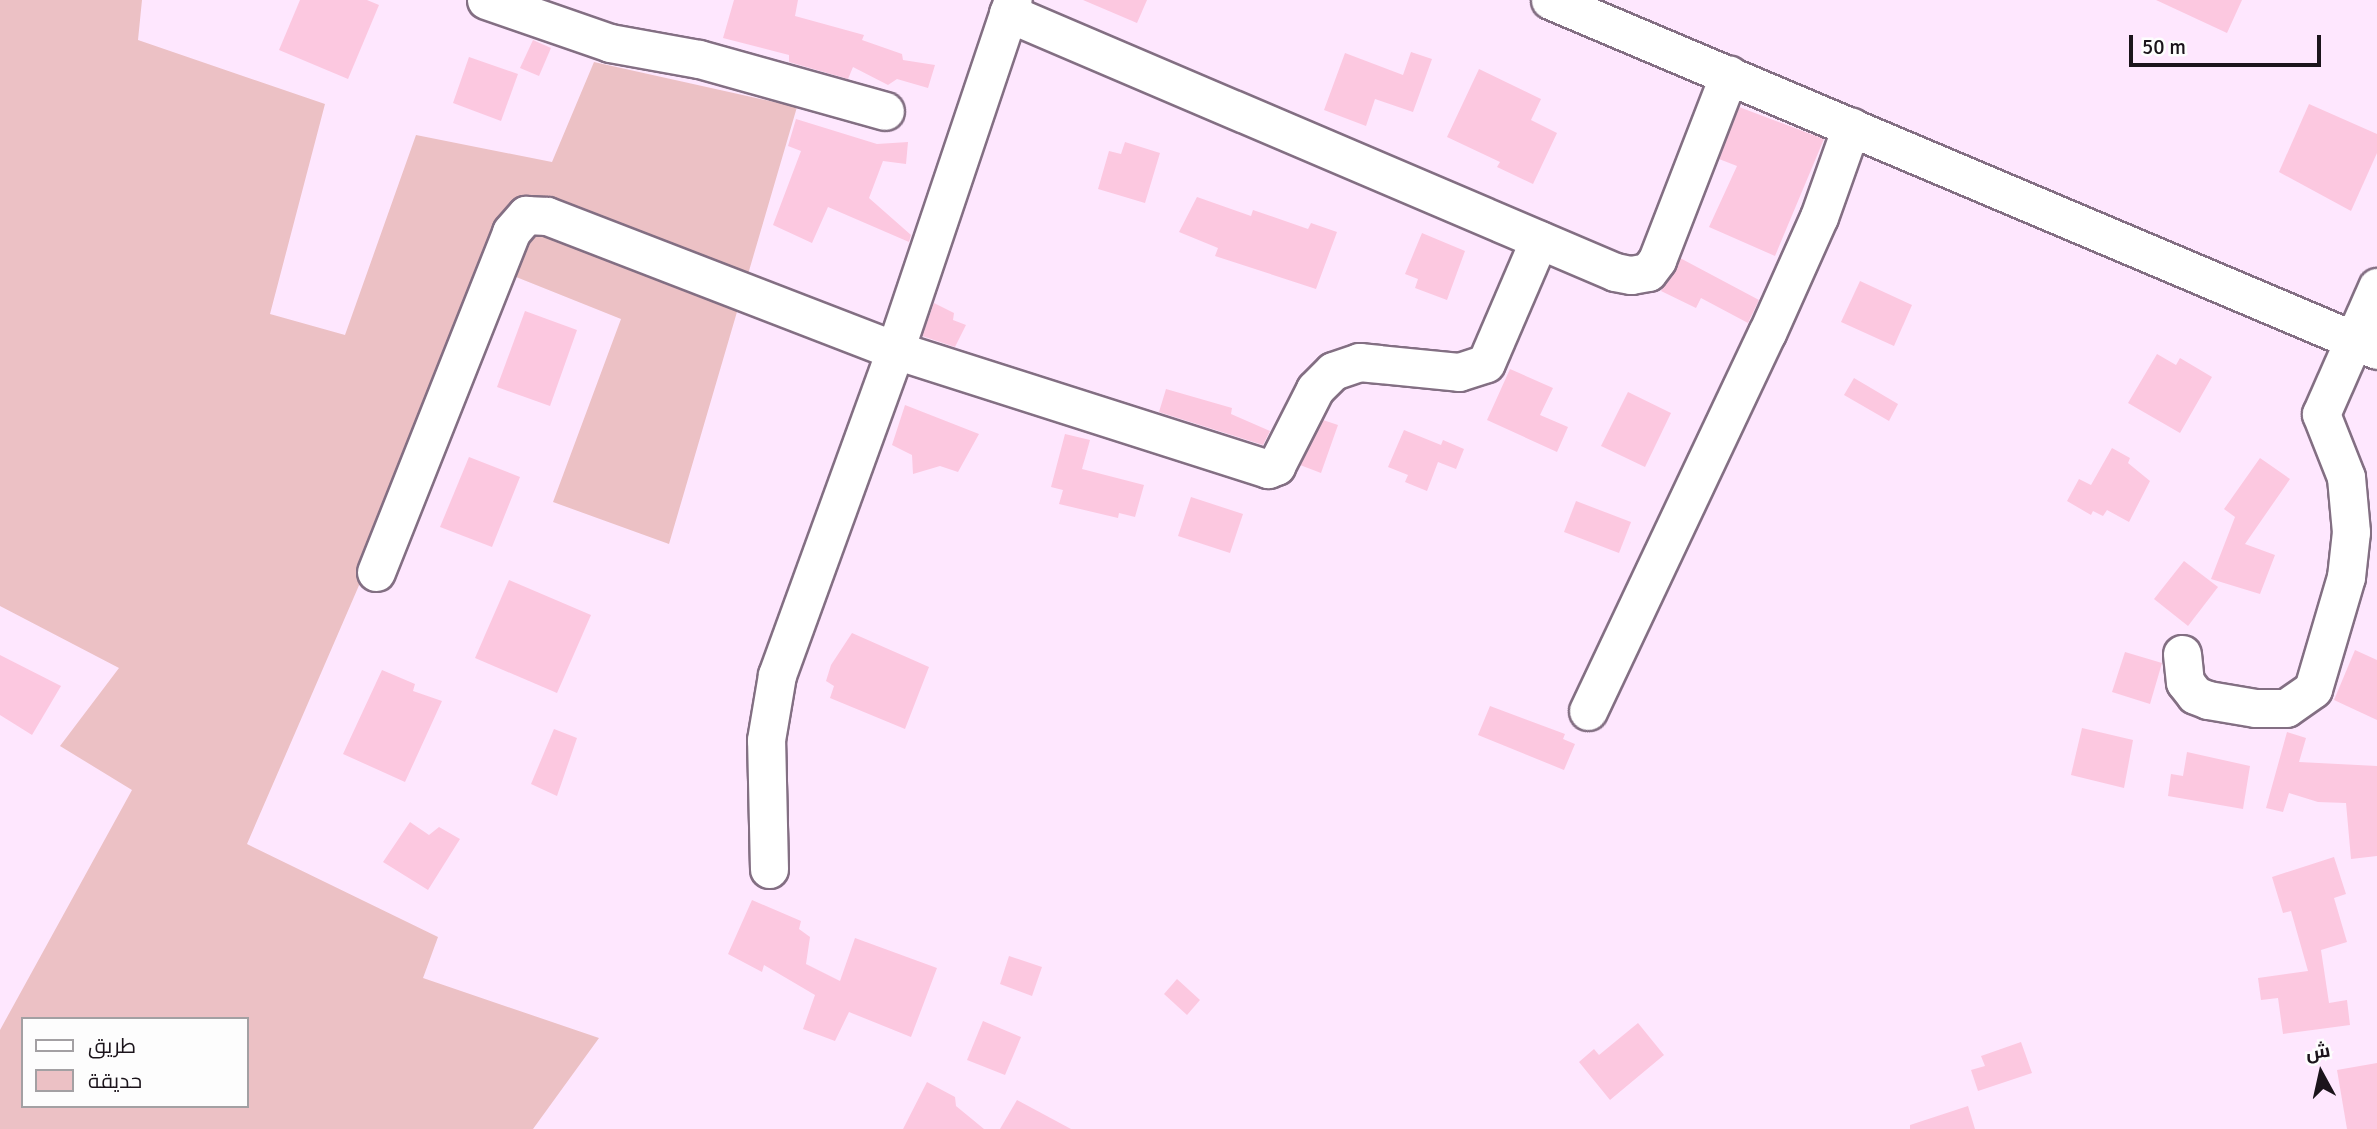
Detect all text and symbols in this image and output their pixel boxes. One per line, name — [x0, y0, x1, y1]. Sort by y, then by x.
scale bar — [2132, 21, 2324, 65]
text: 50 m — [2142, 34, 2186, 60]
legend — [21, 1017, 248, 1108]
text: طريق — [88, 1033, 136, 1059]
north arrow — [2286, 1038, 2356, 1108]
text: ش — [2304, 1039, 2332, 1066]
text: حديقة — [88, 1068, 142, 1094]

